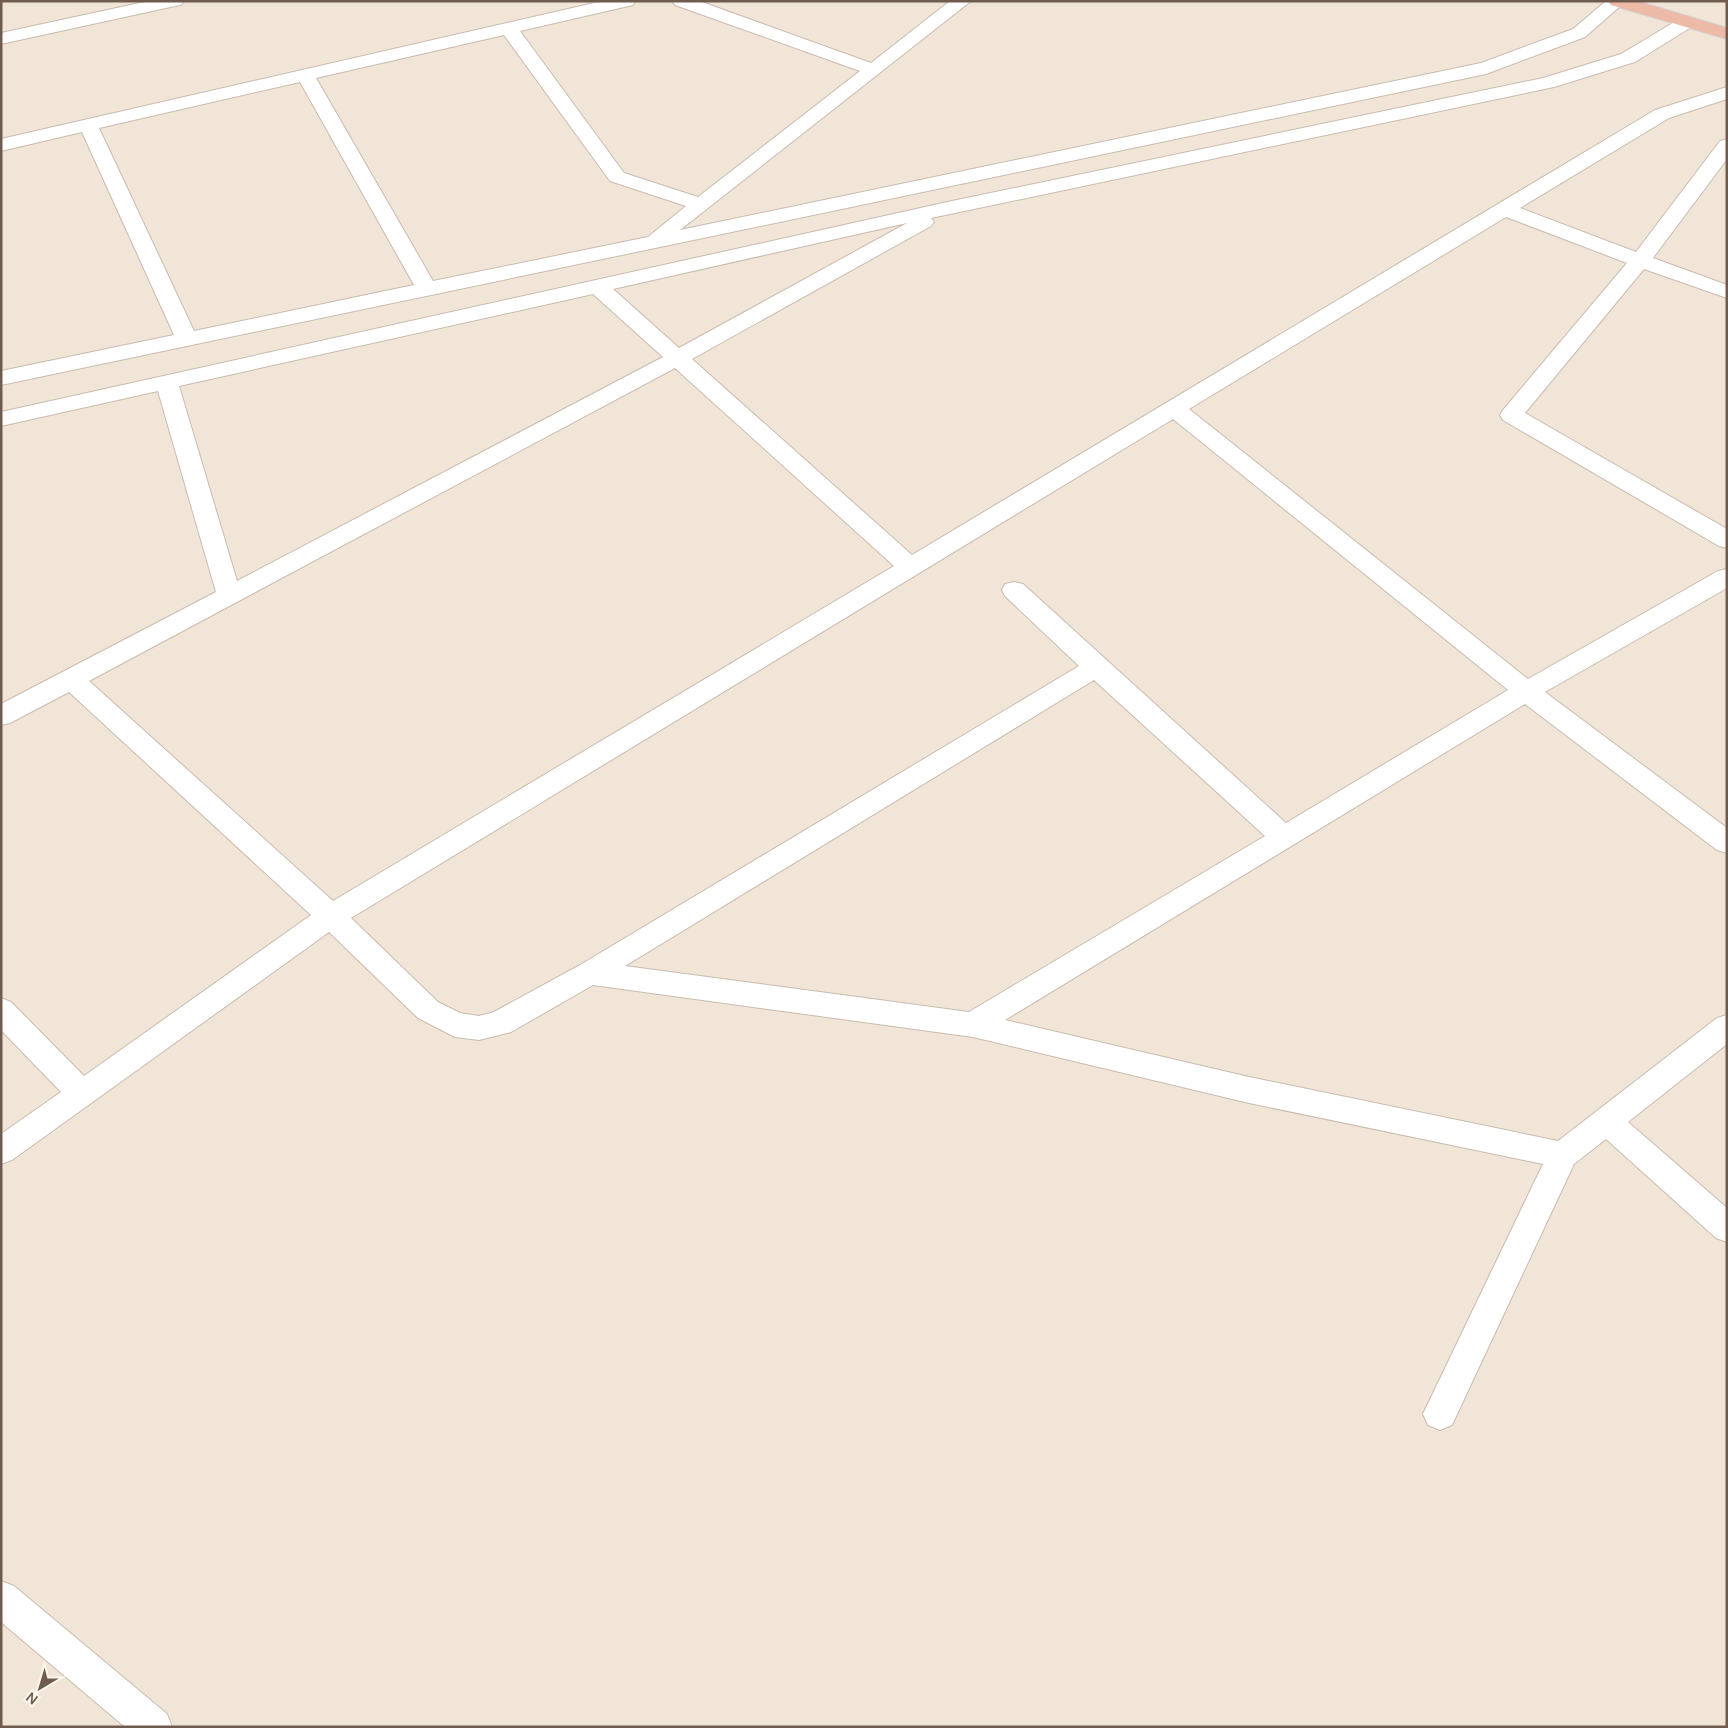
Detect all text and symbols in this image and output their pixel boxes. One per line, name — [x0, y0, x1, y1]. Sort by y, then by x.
north arrow — [15, 1663, 65, 1713]
text: N — [22, 1688, 42, 1709]

